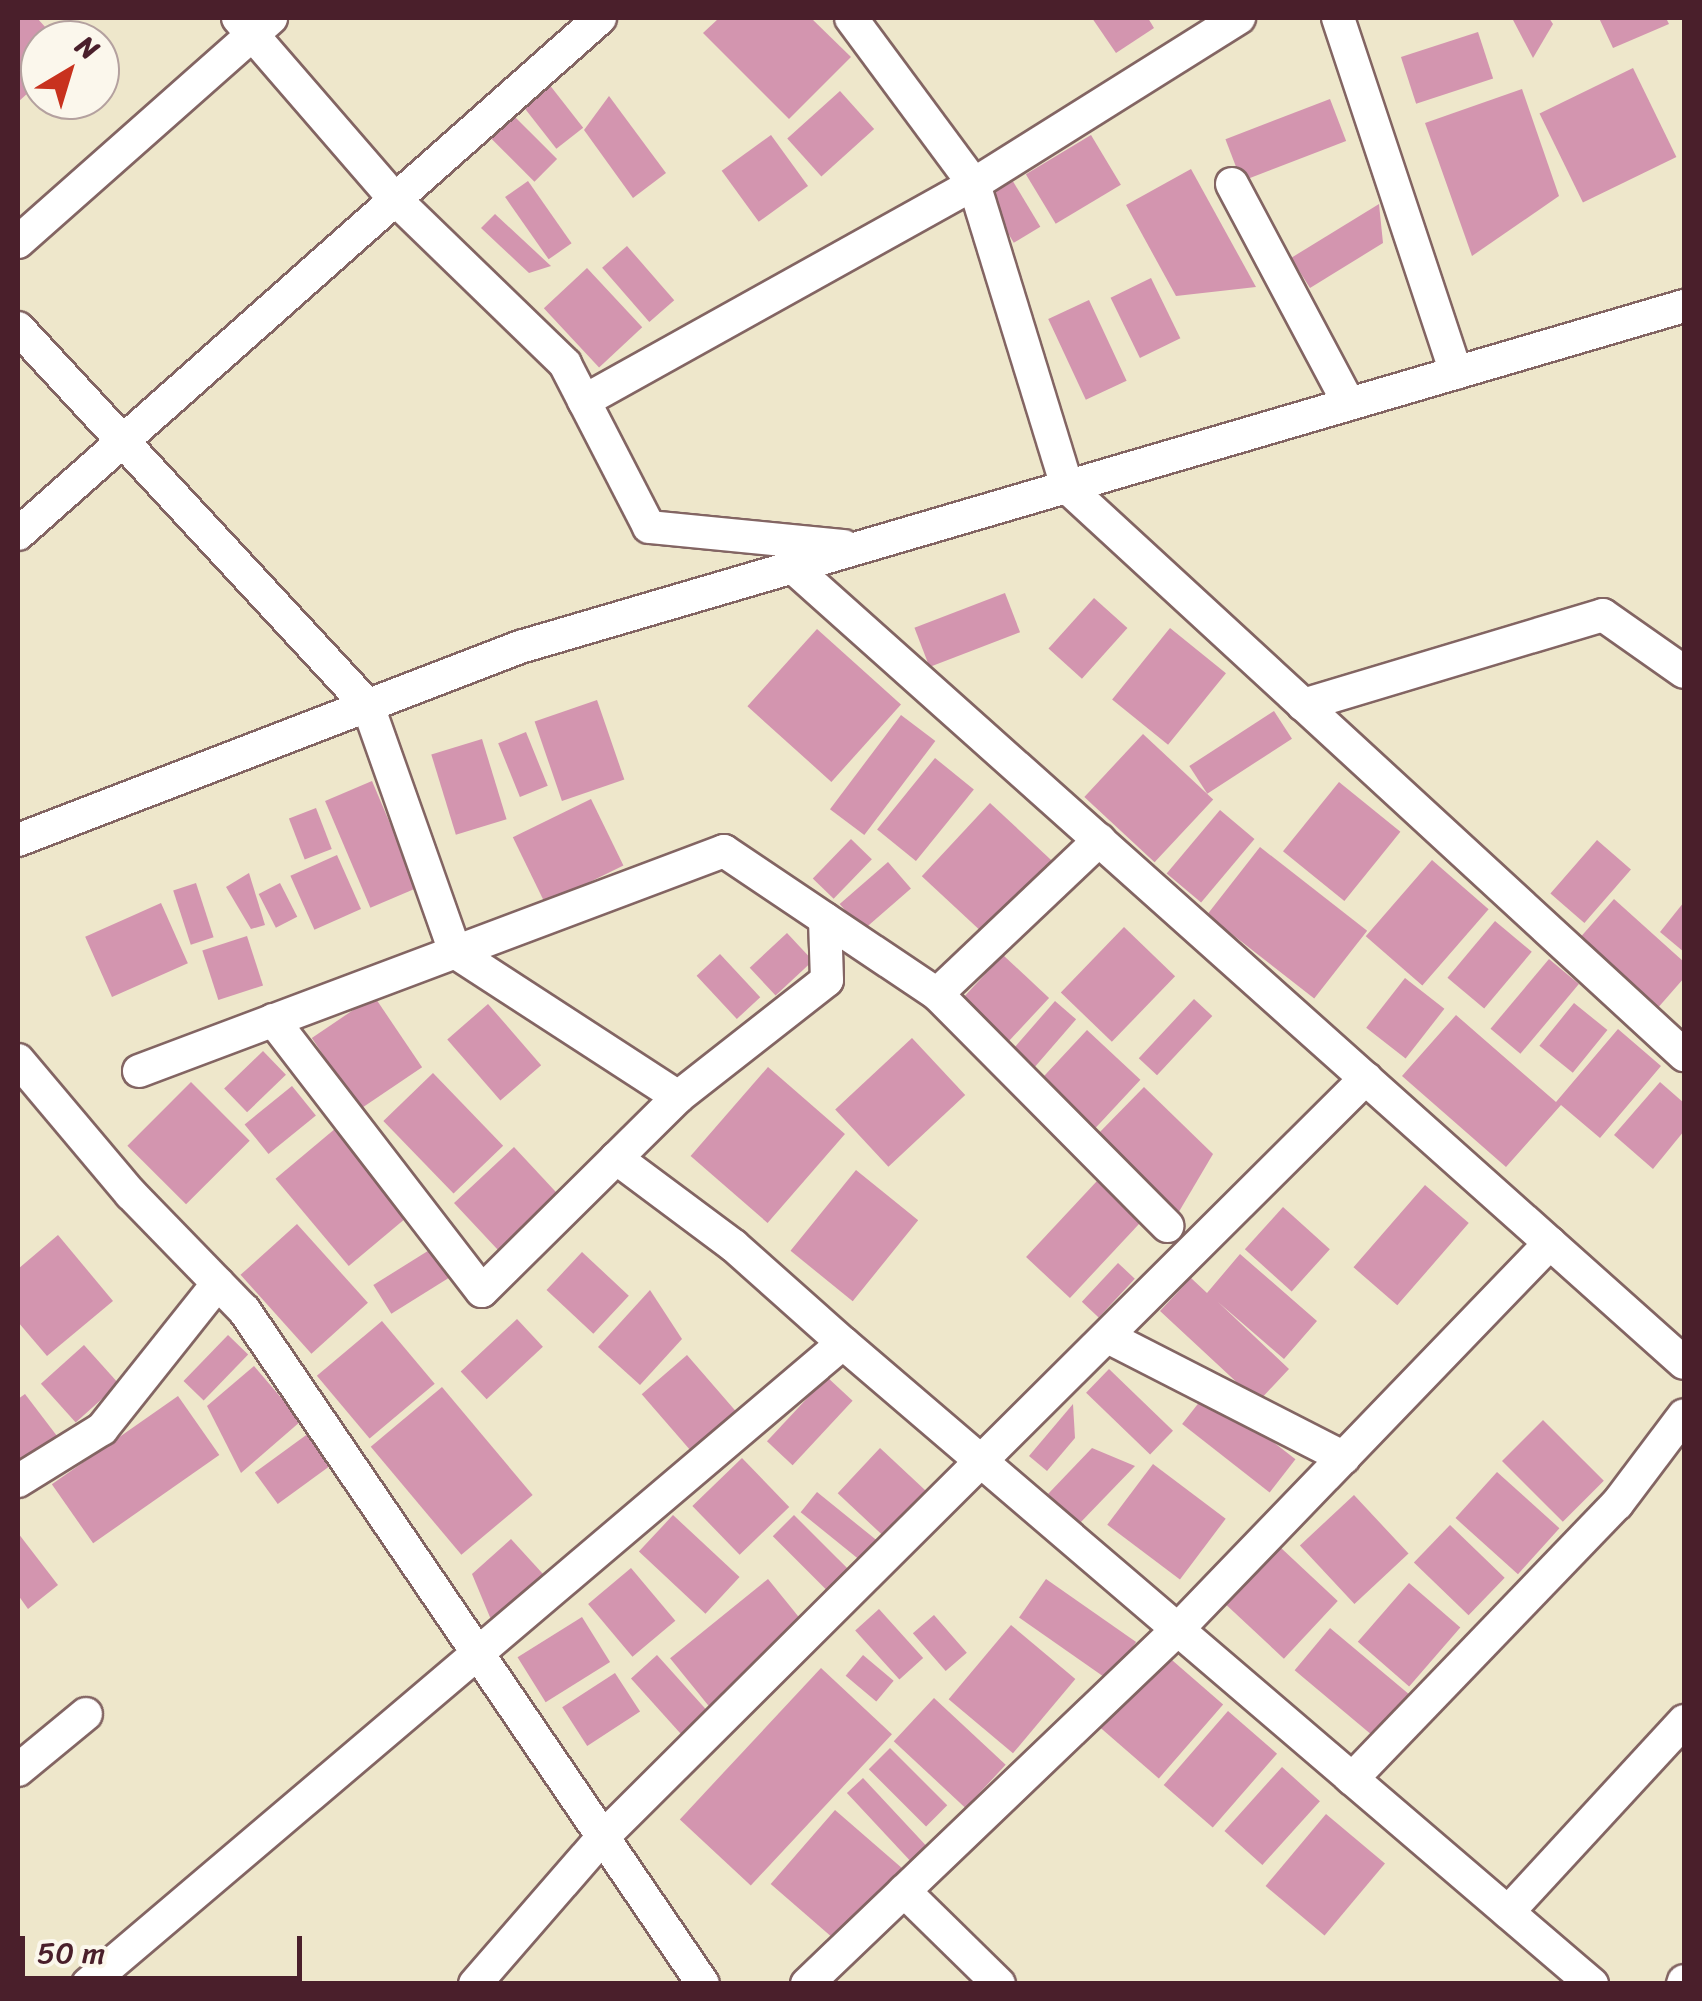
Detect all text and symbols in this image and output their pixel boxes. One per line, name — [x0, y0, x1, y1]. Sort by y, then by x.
north arrow — [20, 20, 120, 120]
text: N — [65, 22, 110, 73]
scale bar — [25, 1916, 308, 1978]
text: 50 m — [37, 1926, 105, 1980]

